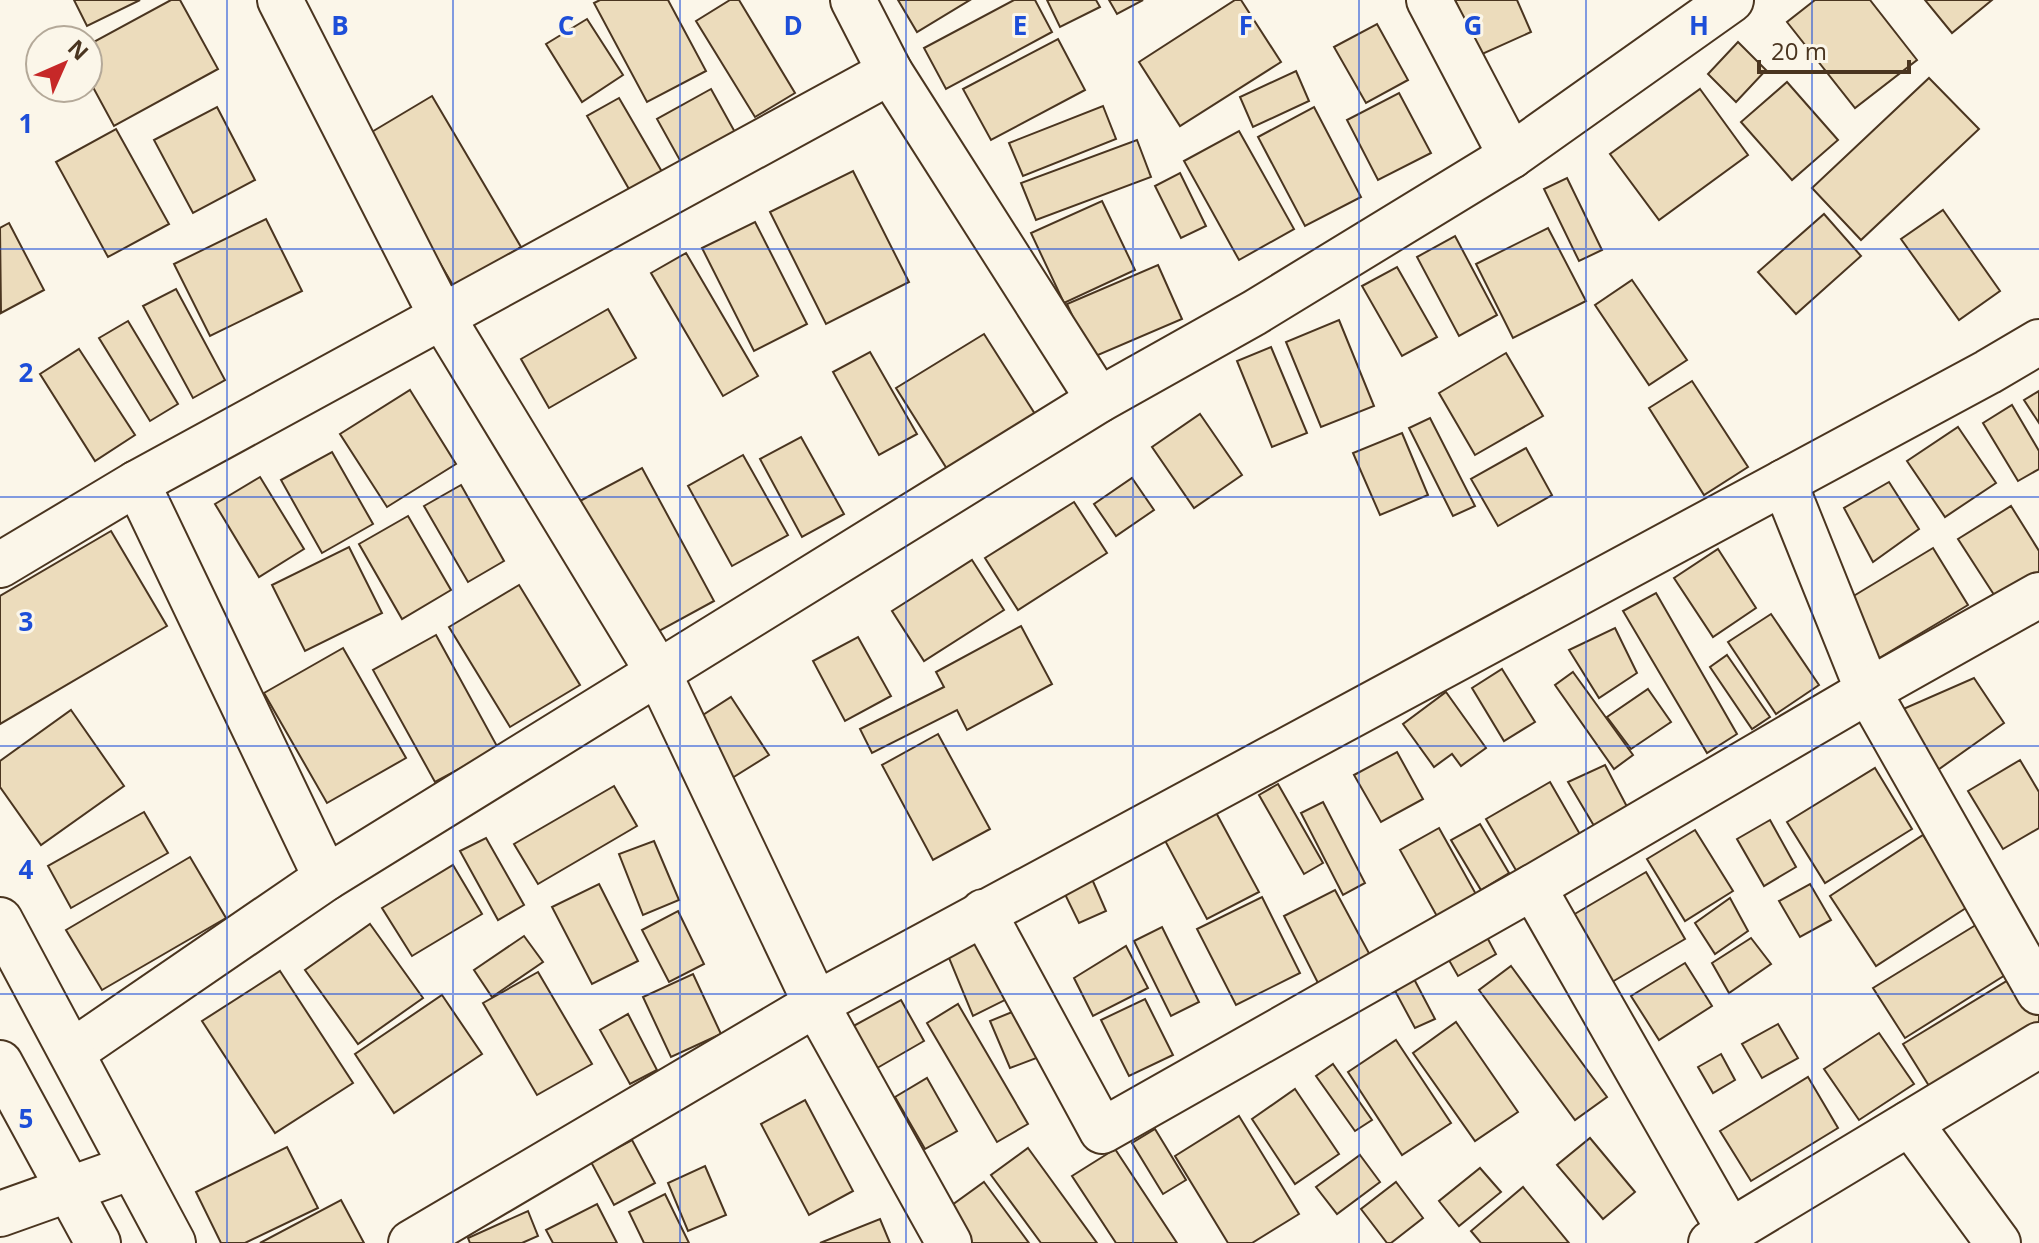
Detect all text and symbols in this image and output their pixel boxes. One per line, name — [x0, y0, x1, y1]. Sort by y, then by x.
text: B — [331, 7, 349, 43]
text: C — [558, 7, 574, 43]
text: D — [783, 7, 803, 43]
text: E — [1013, 7, 1027, 43]
text: F — [1239, 7, 1253, 43]
text: G — [1464, 7, 1482, 43]
text: H — [1689, 7, 1709, 43]
north arrow — [24, 24, 104, 104]
scale bar — [1759, 24, 1909, 74]
text: N — [62, 32, 96, 66]
text: 20 m — [1771, 34, 1827, 67]
text: 1 — [19, 105, 33, 141]
text: 2 — [19, 354, 34, 390]
text: 3 — [19, 603, 33, 639]
text: 4 — [19, 851, 34, 887]
text: 5 — [19, 1100, 33, 1136]

